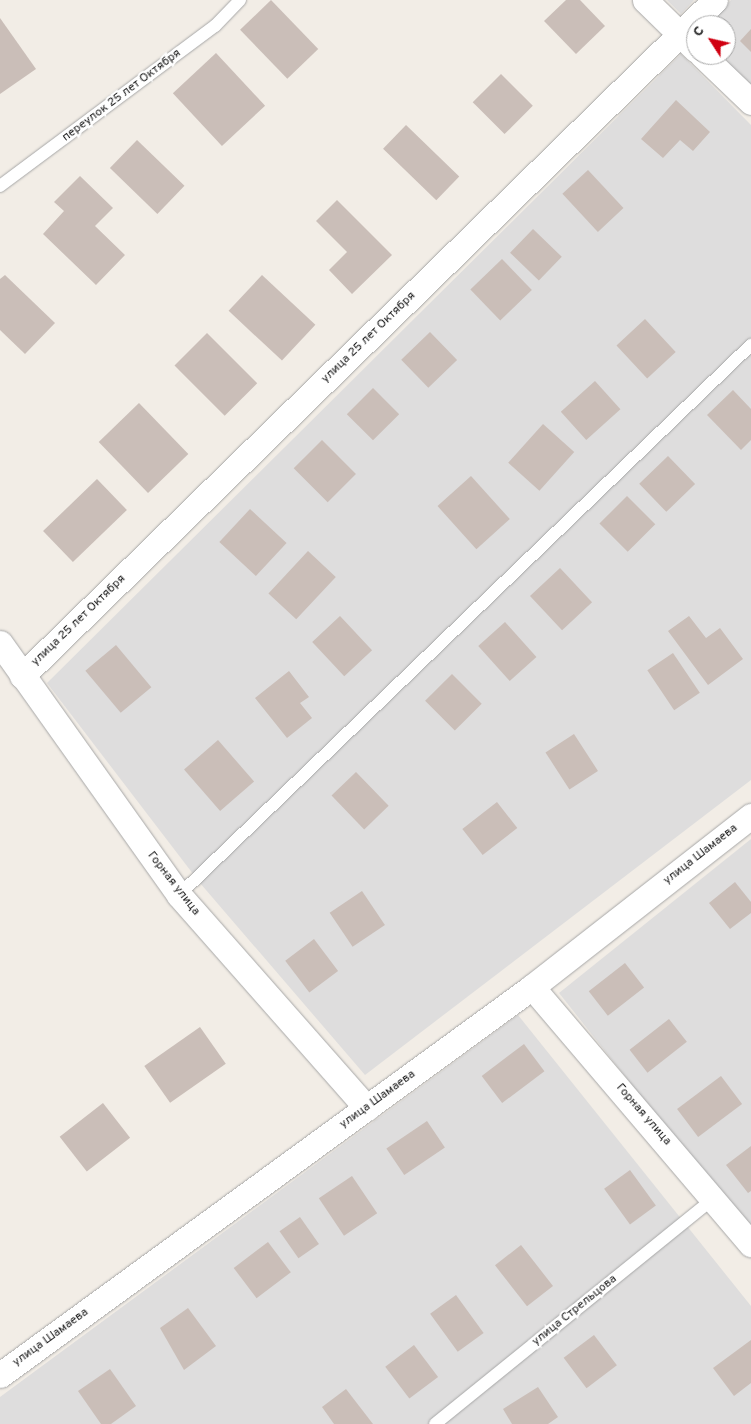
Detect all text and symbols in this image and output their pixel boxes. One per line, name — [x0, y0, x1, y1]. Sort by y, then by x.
north arrow — [686, 15, 736, 65]
text: С — [690, 23, 709, 40]
street label: переулок 25 лет Октября — [60, 47, 184, 145]
street label: улица 25 лет Октября — [319, 289, 419, 387]
street label: улица 25 лет Октября — [29, 572, 129, 670]
street label: улица Шамаева — [661, 822, 741, 888]
street label: Горная улица — [144, 849, 202, 919]
street label: улица Шамаева — [337, 1068, 419, 1132]
street label: Горная улица — [612, 1081, 674, 1149]
street label: улица Стрельцова — [530, 1272, 620, 1350]
street label: улица Шамаева — [10, 1306, 92, 1370]

